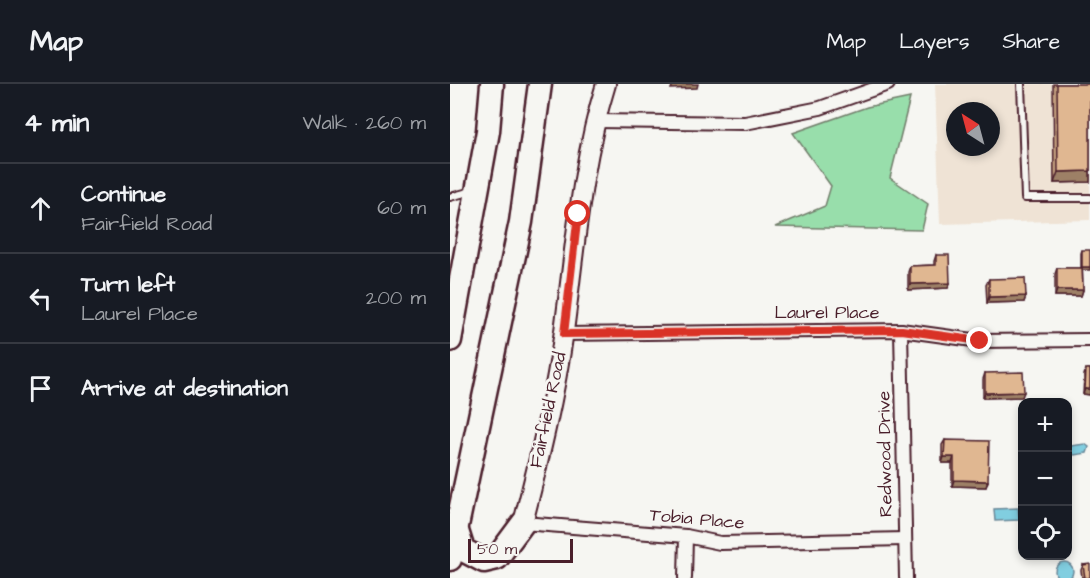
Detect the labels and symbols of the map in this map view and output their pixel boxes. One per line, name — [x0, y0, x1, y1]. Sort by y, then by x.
north arrow — [946, 102, 1000, 156]
route start — [564, 200, 590, 226]
street label: Laurel Place — [774, 300, 880, 325]
route end — [966, 327, 992, 353]
street label: Fairfield Road — [524, 350, 572, 470]
street label: Redwood Drive — [871, 390, 899, 517]
street label: Tobia Place — [649, 502, 746, 536]
scale bar — [468, 536, 573, 564]

